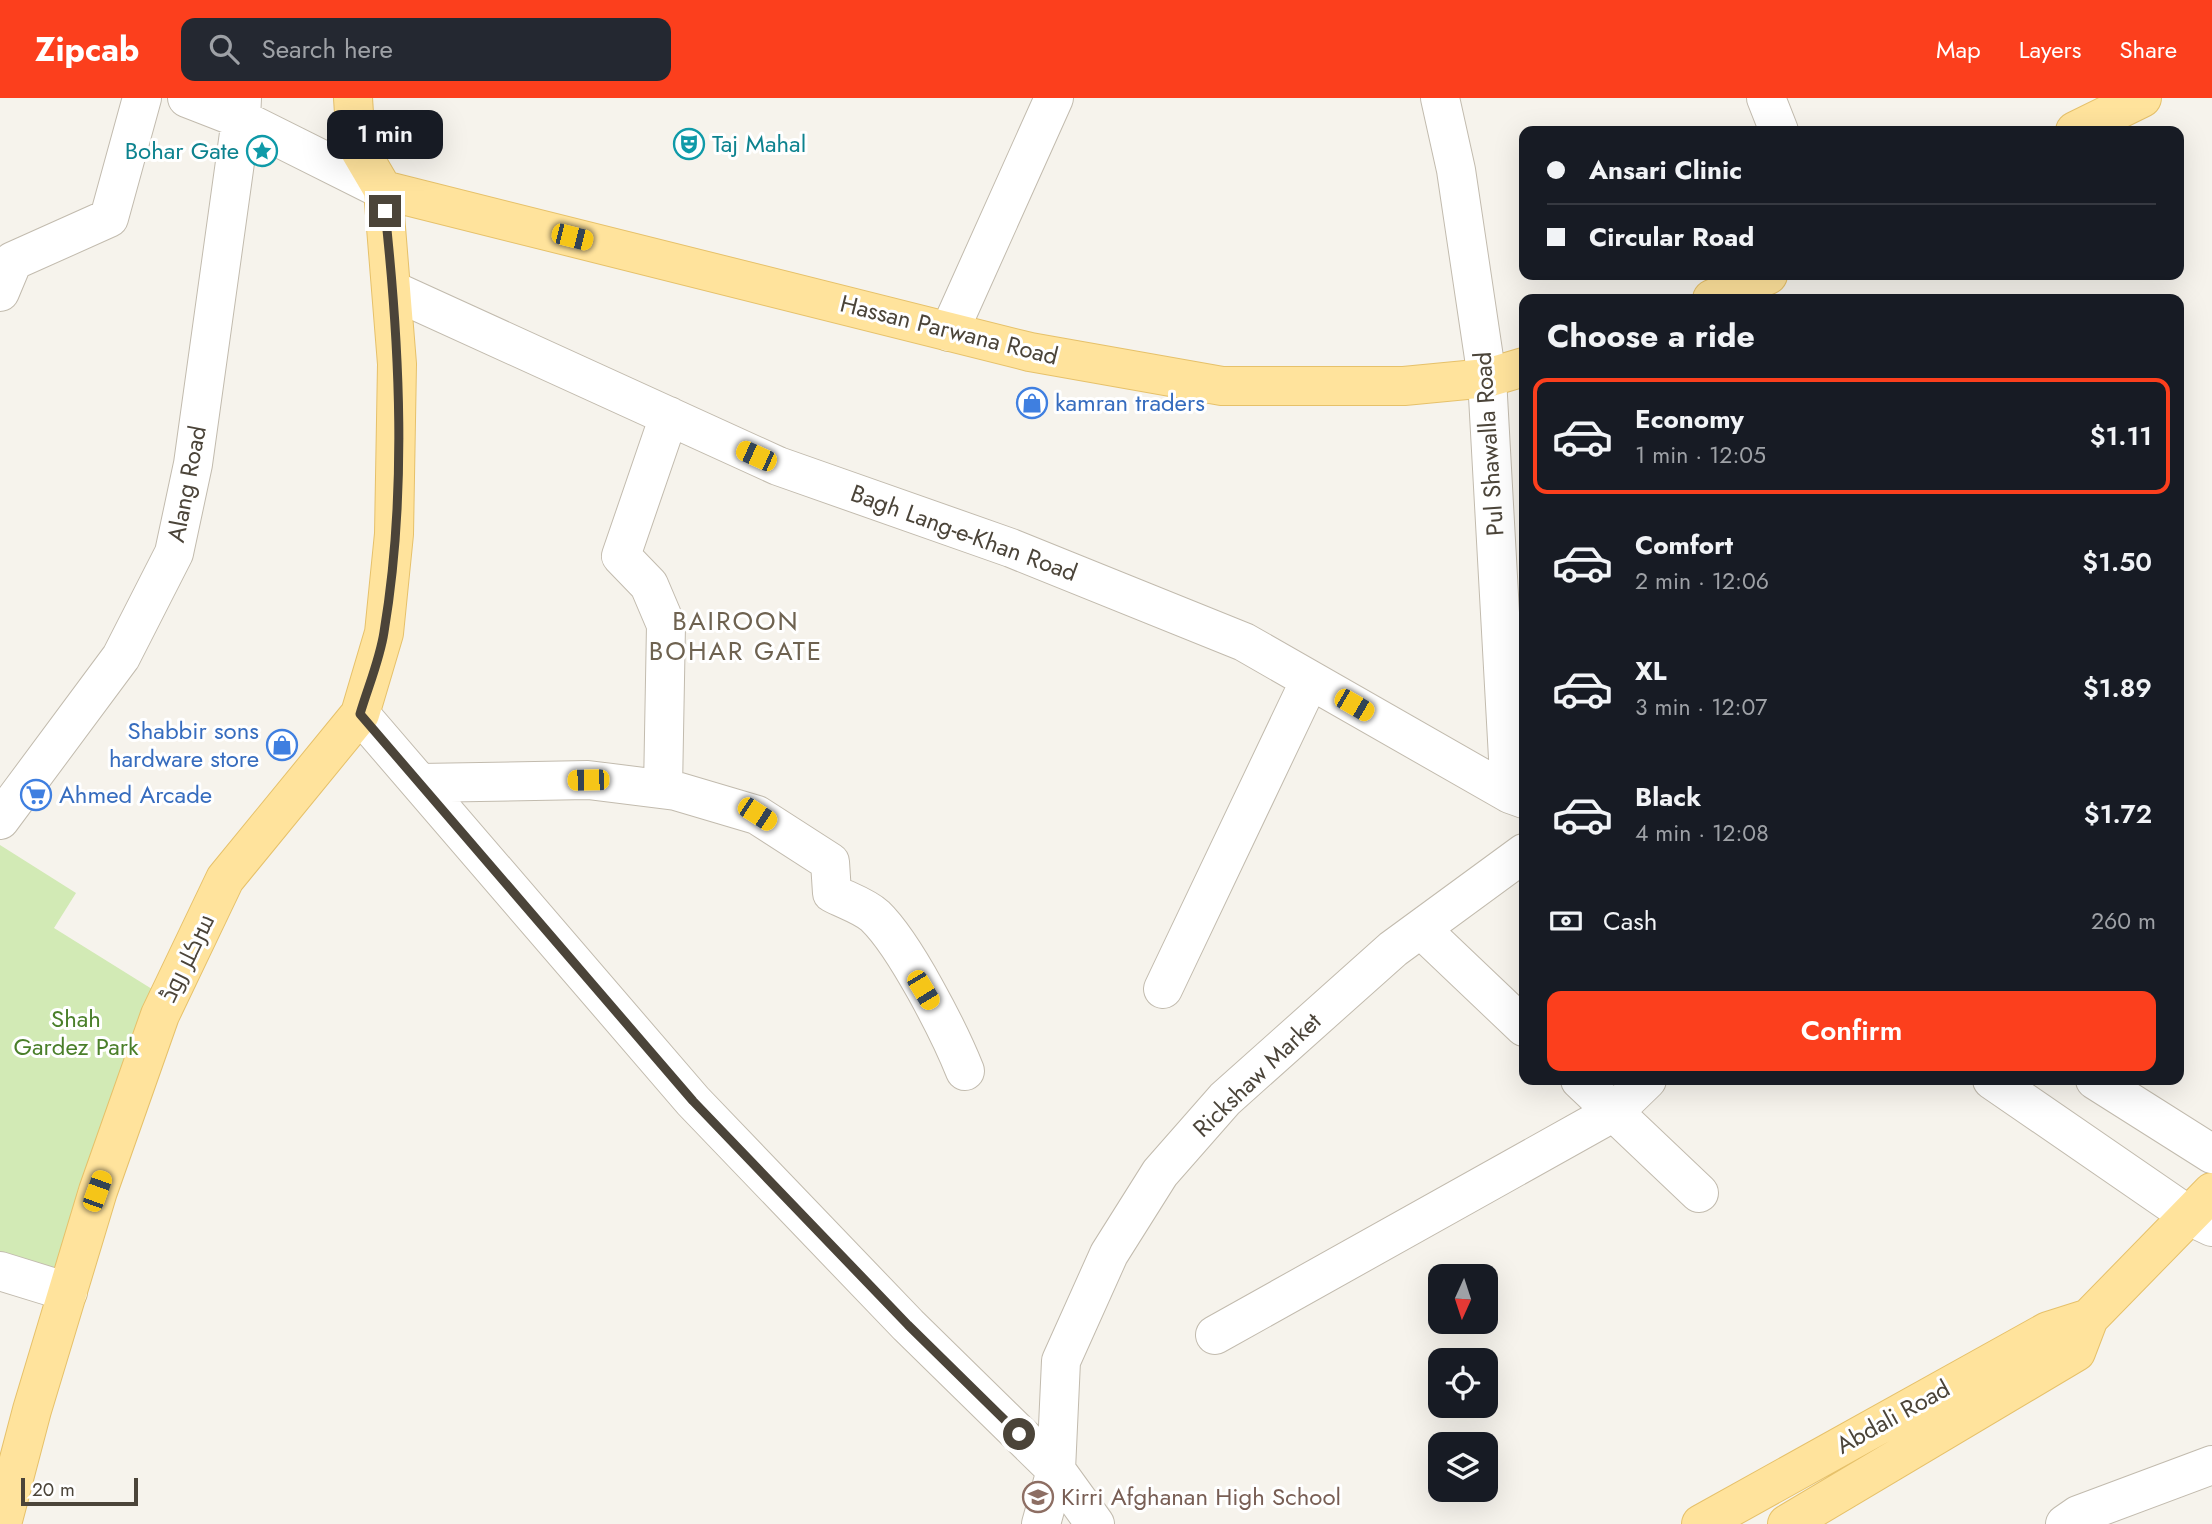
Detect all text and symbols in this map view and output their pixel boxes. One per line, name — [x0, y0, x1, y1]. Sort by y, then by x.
search box — [181, 18, 671, 81]
text: Zipcab — [35, 26, 139, 73]
icon: search — [205, 30, 243, 68]
text: Search here — [261, 30, 393, 68]
text: Map — [1936, 32, 1981, 67]
text: Layers — [2019, 32, 2081, 67]
text: Share — [2119, 32, 2177, 67]
callout: 1 min — [327, 109, 443, 158]
text: 1 min — [357, 117, 413, 151]
place label: Taj Mahal — [712, 126, 806, 161]
theatre icon: Taj Mahal — [672, 127, 706, 161]
place label: Bohar Gate — [125, 133, 239, 168]
place icon: Bohar Gate — [245, 134, 279, 168]
text: Ansari Clinic — [1589, 151, 1742, 189]
route end — [369, 195, 401, 227]
text: Circular Road — [1589, 218, 1754, 256]
car — [550, 222, 595, 252]
street label: Hassan Parwana Road — [837, 286, 1062, 374]
text: Choose a ride — [1547, 313, 1755, 359]
street label: Pul Shawalla Road — [1465, 351, 1512, 537]
place label: kamran traders — [1055, 385, 1205, 420]
shop icon: kamran traders — [1015, 386, 1049, 420]
text: Economy — [1635, 400, 1744, 438]
icon: car — [1551, 405, 1614, 468]
text: $1.11 — [2090, 417, 2152, 455]
street label: Alang Road — [158, 423, 215, 545]
car — [733, 438, 780, 474]
text: 1 min · 12:05 — [1635, 438, 1766, 472]
street label: Bagh Lang-e-Khan Road — [846, 475, 1082, 590]
text: Comfort — [1635, 526, 1733, 564]
icon: car — [1551, 531, 1614, 594]
text: $1.50 — [2082, 543, 2152, 581]
text: 2 min · 12:06 — [1635, 564, 1769, 598]
district label: BAIROON BOHAR GATE — [649, 602, 823, 670]
text: XL — [1635, 652, 1667, 690]
icon: car — [1551, 657, 1614, 720]
text: $1.89 — [2083, 669, 2152, 707]
car — [1331, 685, 1378, 725]
text: 3 min · 12:07 — [1635, 690, 1767, 724]
place label: Shabbir sons hardware store — [109, 713, 259, 776]
shop icon: Shabbir sons hardware store — [265, 728, 299, 762]
car — [567, 769, 610, 791]
place label: Ahmed Arcade — [59, 777, 212, 812]
supermarket icon: Ahmed Arcade — [19, 778, 53, 812]
text: Black — [1635, 778, 1701, 816]
icon: car — [1551, 783, 1614, 846]
car — [734, 794, 781, 834]
text: $1.72 — [2084, 795, 2152, 833]
text: 4 min · 12:08 — [1635, 816, 1769, 850]
icon: cash — [1547, 902, 1585, 940]
text: Cash — [1603, 902, 1657, 940]
text: 260 m — [2091, 904, 2156, 938]
street label: سرکلر روڈ — [150, 908, 223, 1008]
car — [904, 967, 943, 1013]
button: Confirm — [1547, 991, 2156, 1071]
park label: Shah Gardez Park — [13, 1001, 139, 1064]
street label: Rickshaw Market — [1185, 1004, 1329, 1145]
car — [80, 1168, 115, 1214]
north arrow — [1428, 1264, 1498, 1334]
map controls — [1428, 1264, 1498, 1502]
button: locate — [1428, 1348, 1498, 1418]
street label: Abdali Road — [1829, 1371, 1956, 1462]
route start — [1003, 1418, 1035, 1450]
button: layers — [1428, 1432, 1498, 1502]
scale bar — [21, 1475, 138, 1507]
text: 20 m — [32, 1476, 75, 1503]
place label: Kirri Afghanan High School — [1061, 1479, 1341, 1514]
school or university icon: Kirri Afghanan High School — [1021, 1480, 1055, 1514]

